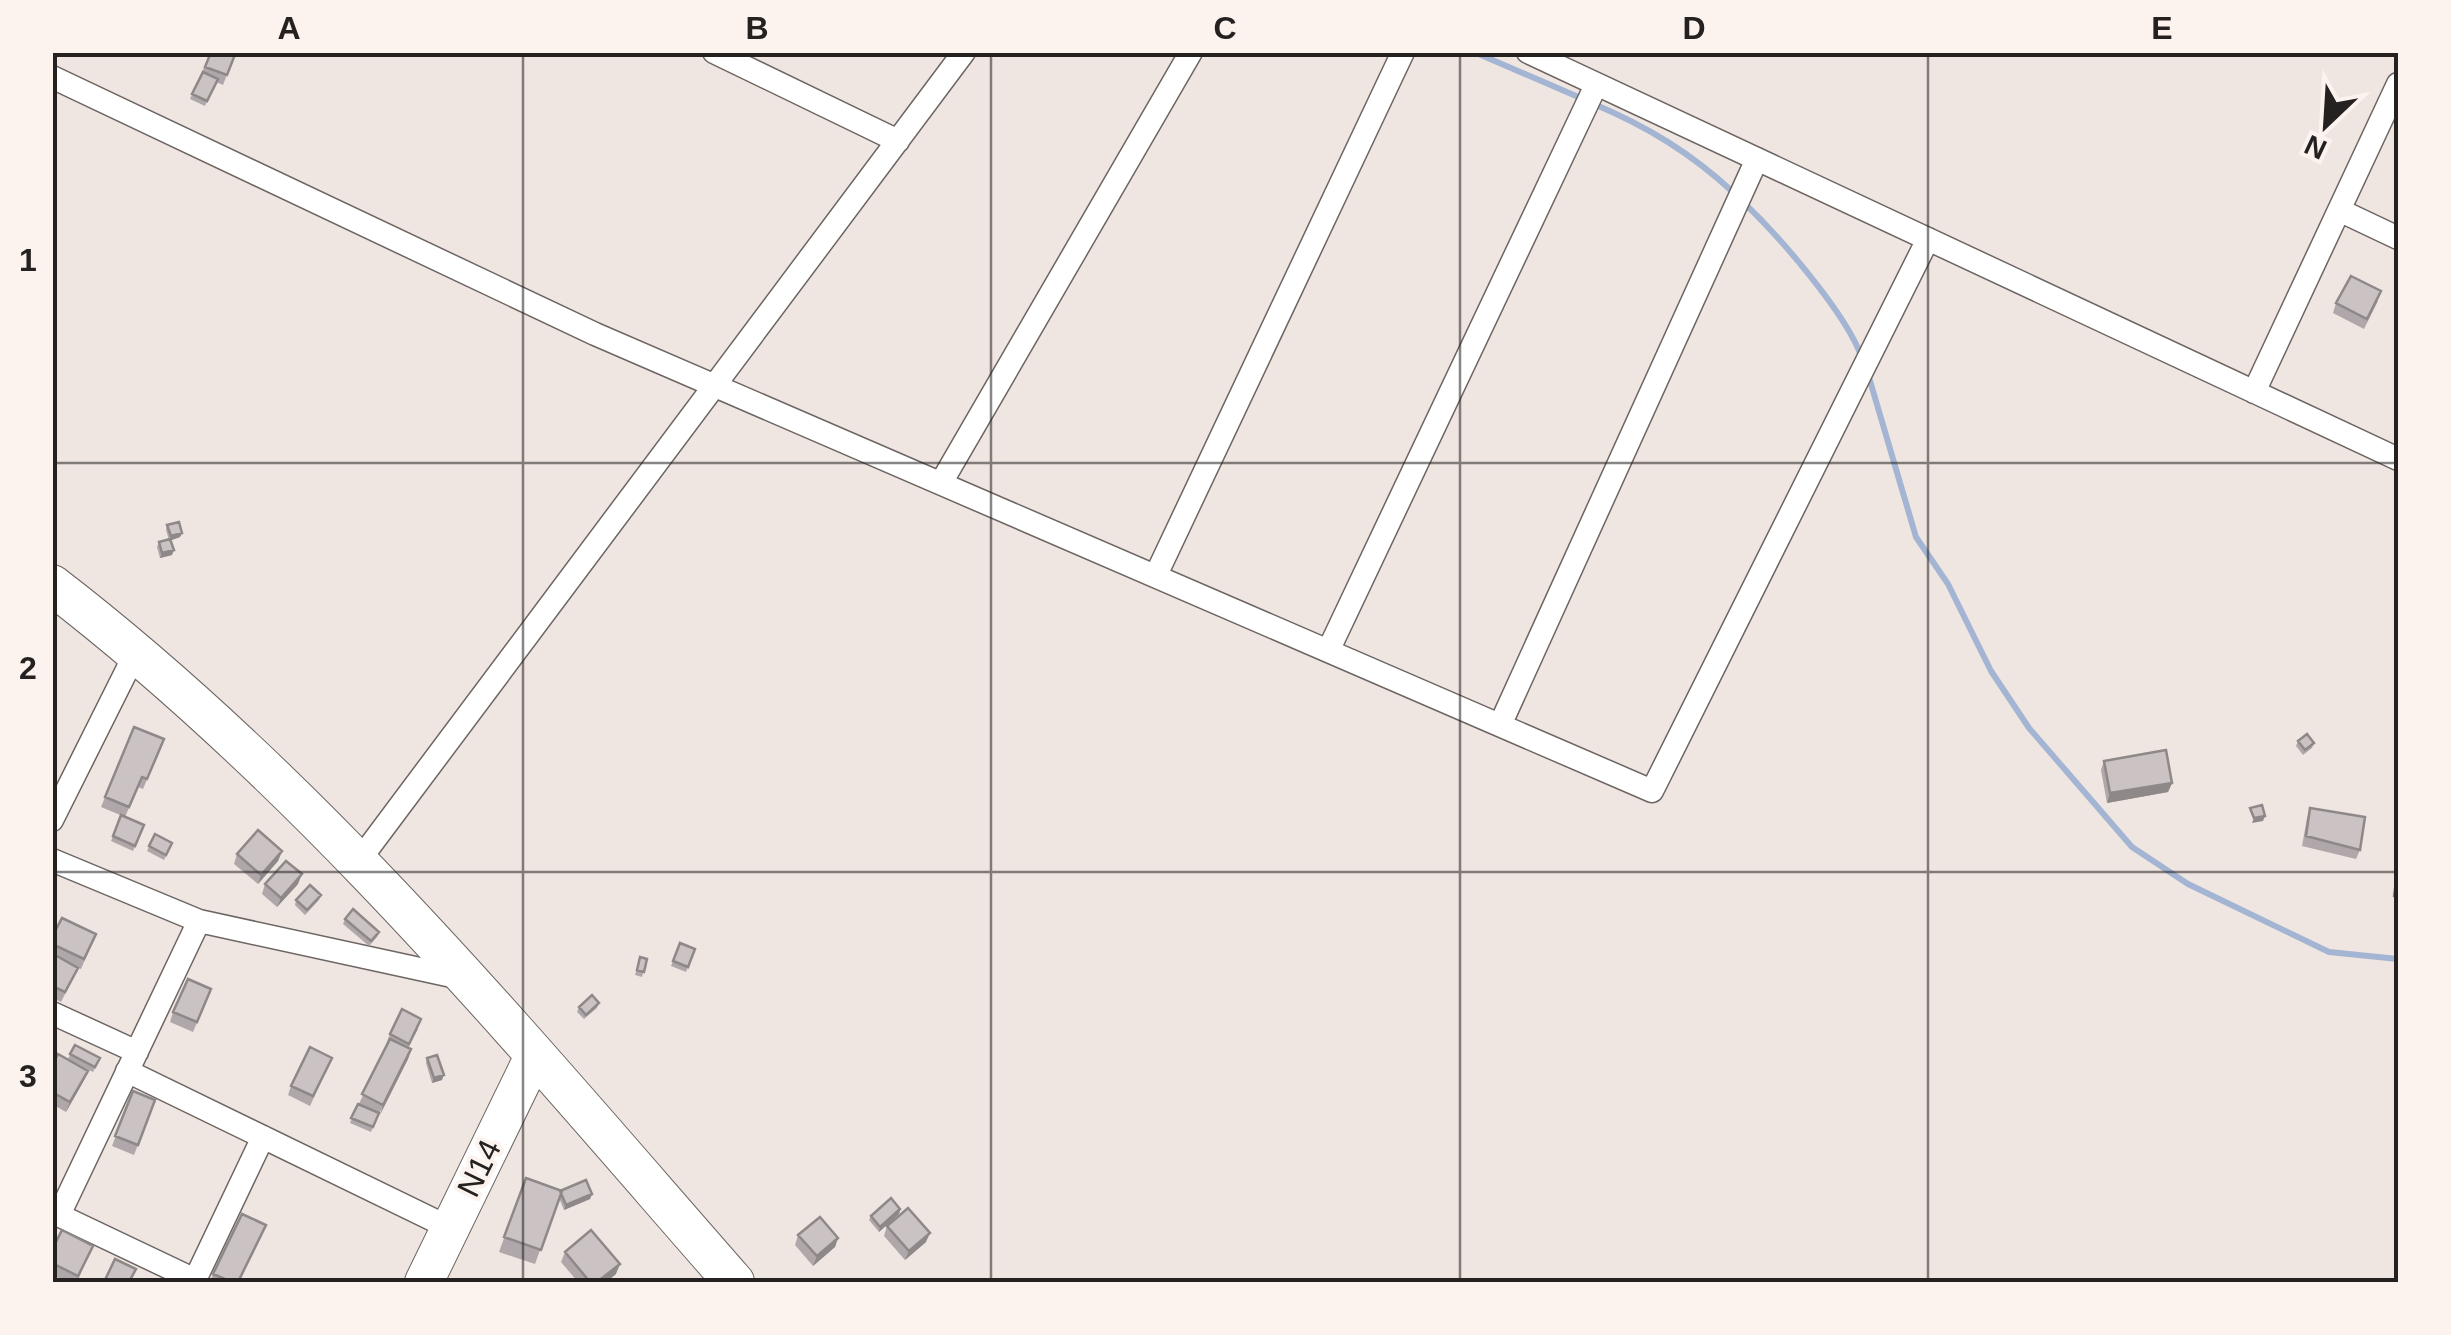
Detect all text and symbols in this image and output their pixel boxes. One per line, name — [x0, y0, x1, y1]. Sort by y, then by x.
text: A — [277, 10, 301, 46]
text: B — [745, 10, 769, 46]
text: C — [1213, 10, 1237, 46]
text: D — [1682, 10, 1706, 46]
text: E — [2151, 10, 2173, 46]
north arrow — [2276, 75, 2376, 175]
text: N — [2300, 129, 2331, 166]
text: 1 — [19, 242, 37, 278]
text: 2 — [19, 650, 37, 686]
text: 3 — [19, 1058, 37, 1094]
street label: N14 — [450, 1134, 508, 1202]

